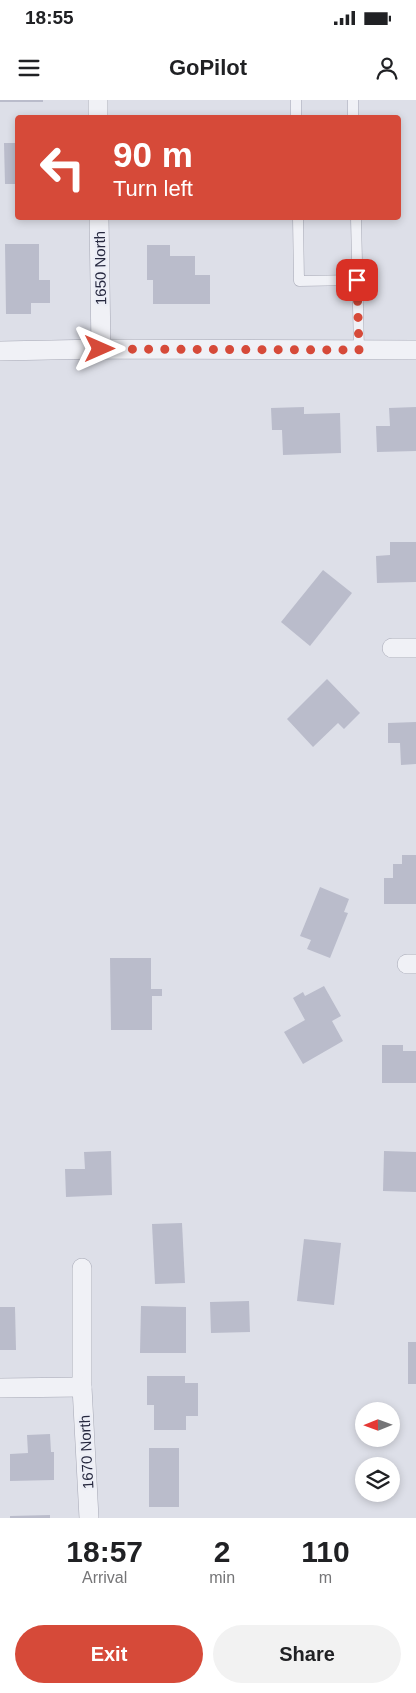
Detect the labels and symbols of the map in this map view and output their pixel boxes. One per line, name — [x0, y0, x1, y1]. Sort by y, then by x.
street label: 1650 North — [91, 231, 109, 305]
pin — [336, 259, 378, 301]
position arrow — [73, 322, 125, 374]
north arrow — [355, 1402, 400, 1448]
street label: 1670 North — [76, 1414, 96, 1490]

